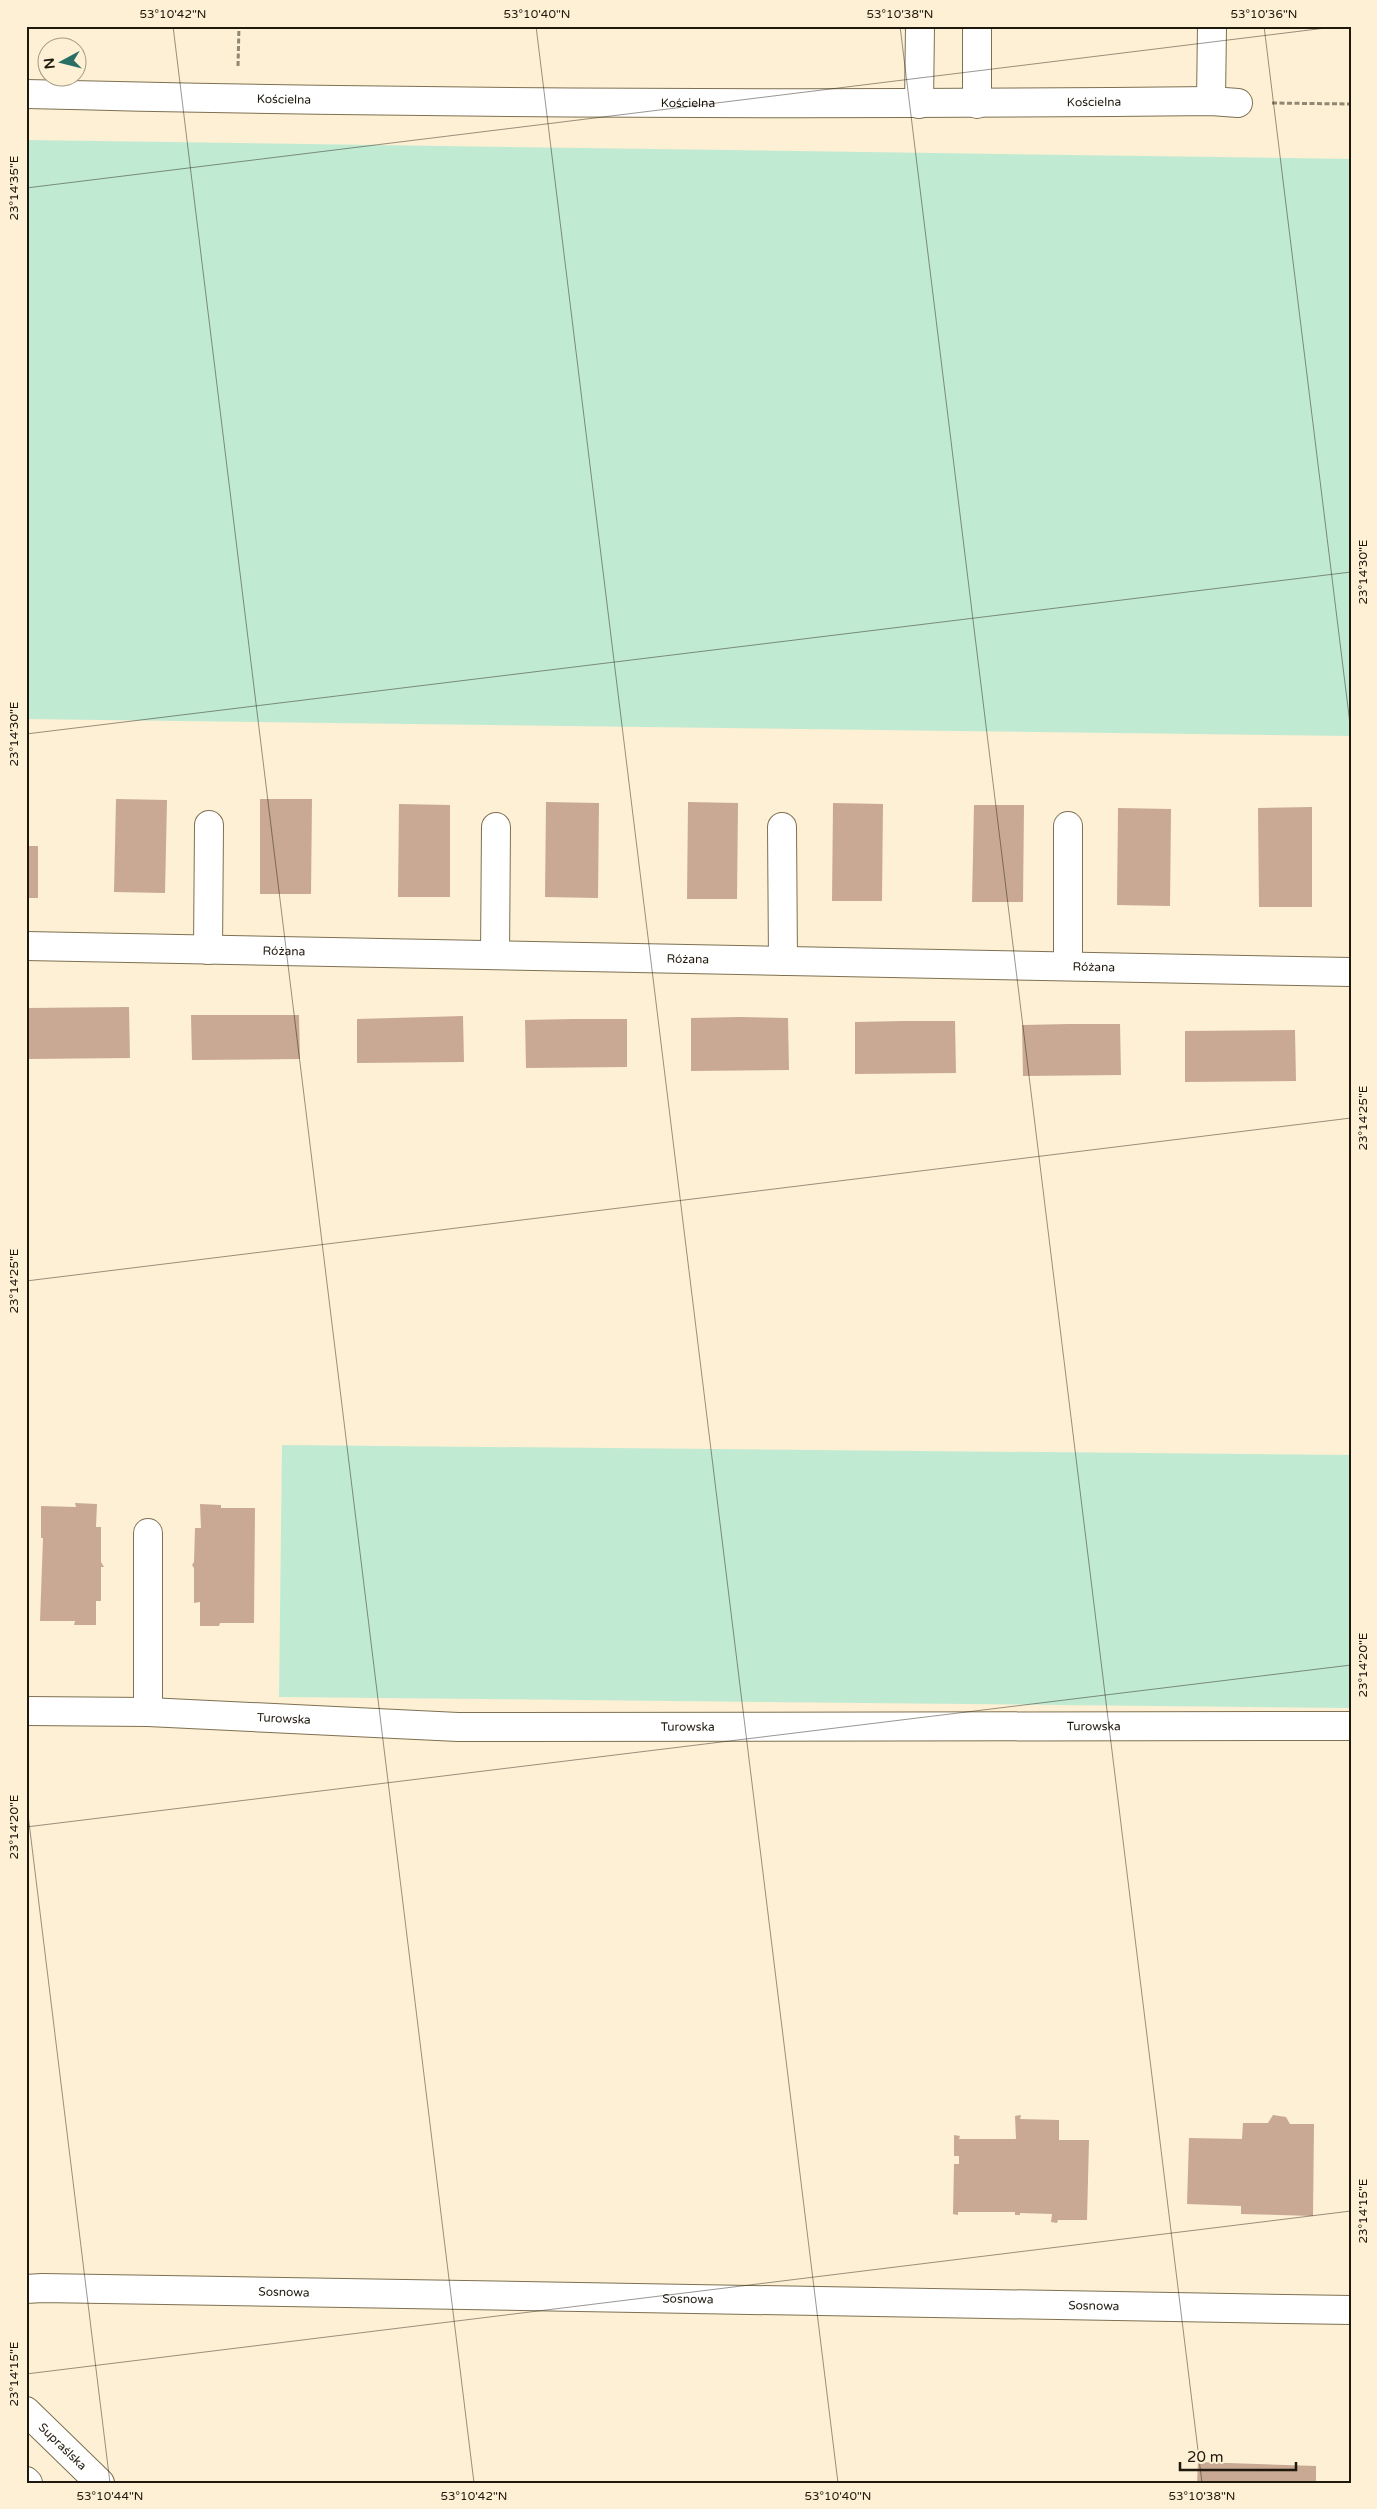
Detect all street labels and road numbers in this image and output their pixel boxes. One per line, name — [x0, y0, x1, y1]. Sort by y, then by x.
street label: Kościelna — [257, 92, 311, 107]
street label: Kościelna — [1067, 95, 1121, 109]
street label: Kościelna — [661, 96, 715, 110]
street label: Różana — [262, 944, 305, 958]
street label: Różana — [666, 952, 709, 966]
street label: Różana — [1072, 960, 1115, 974]
street label: Turowska — [257, 1710, 311, 1727]
street label: Turowska — [1067, 1719, 1121, 1733]
street label: Turowska — [661, 1720, 715, 1734]
street label: Sosnowa — [258, 2285, 310, 2299]
street label: Sosnowa — [662, 2291, 714, 2306]
street label: Sosnowa — [1068, 2298, 1120, 2313]
street label: Supraślska — [36, 2420, 89, 2473]

